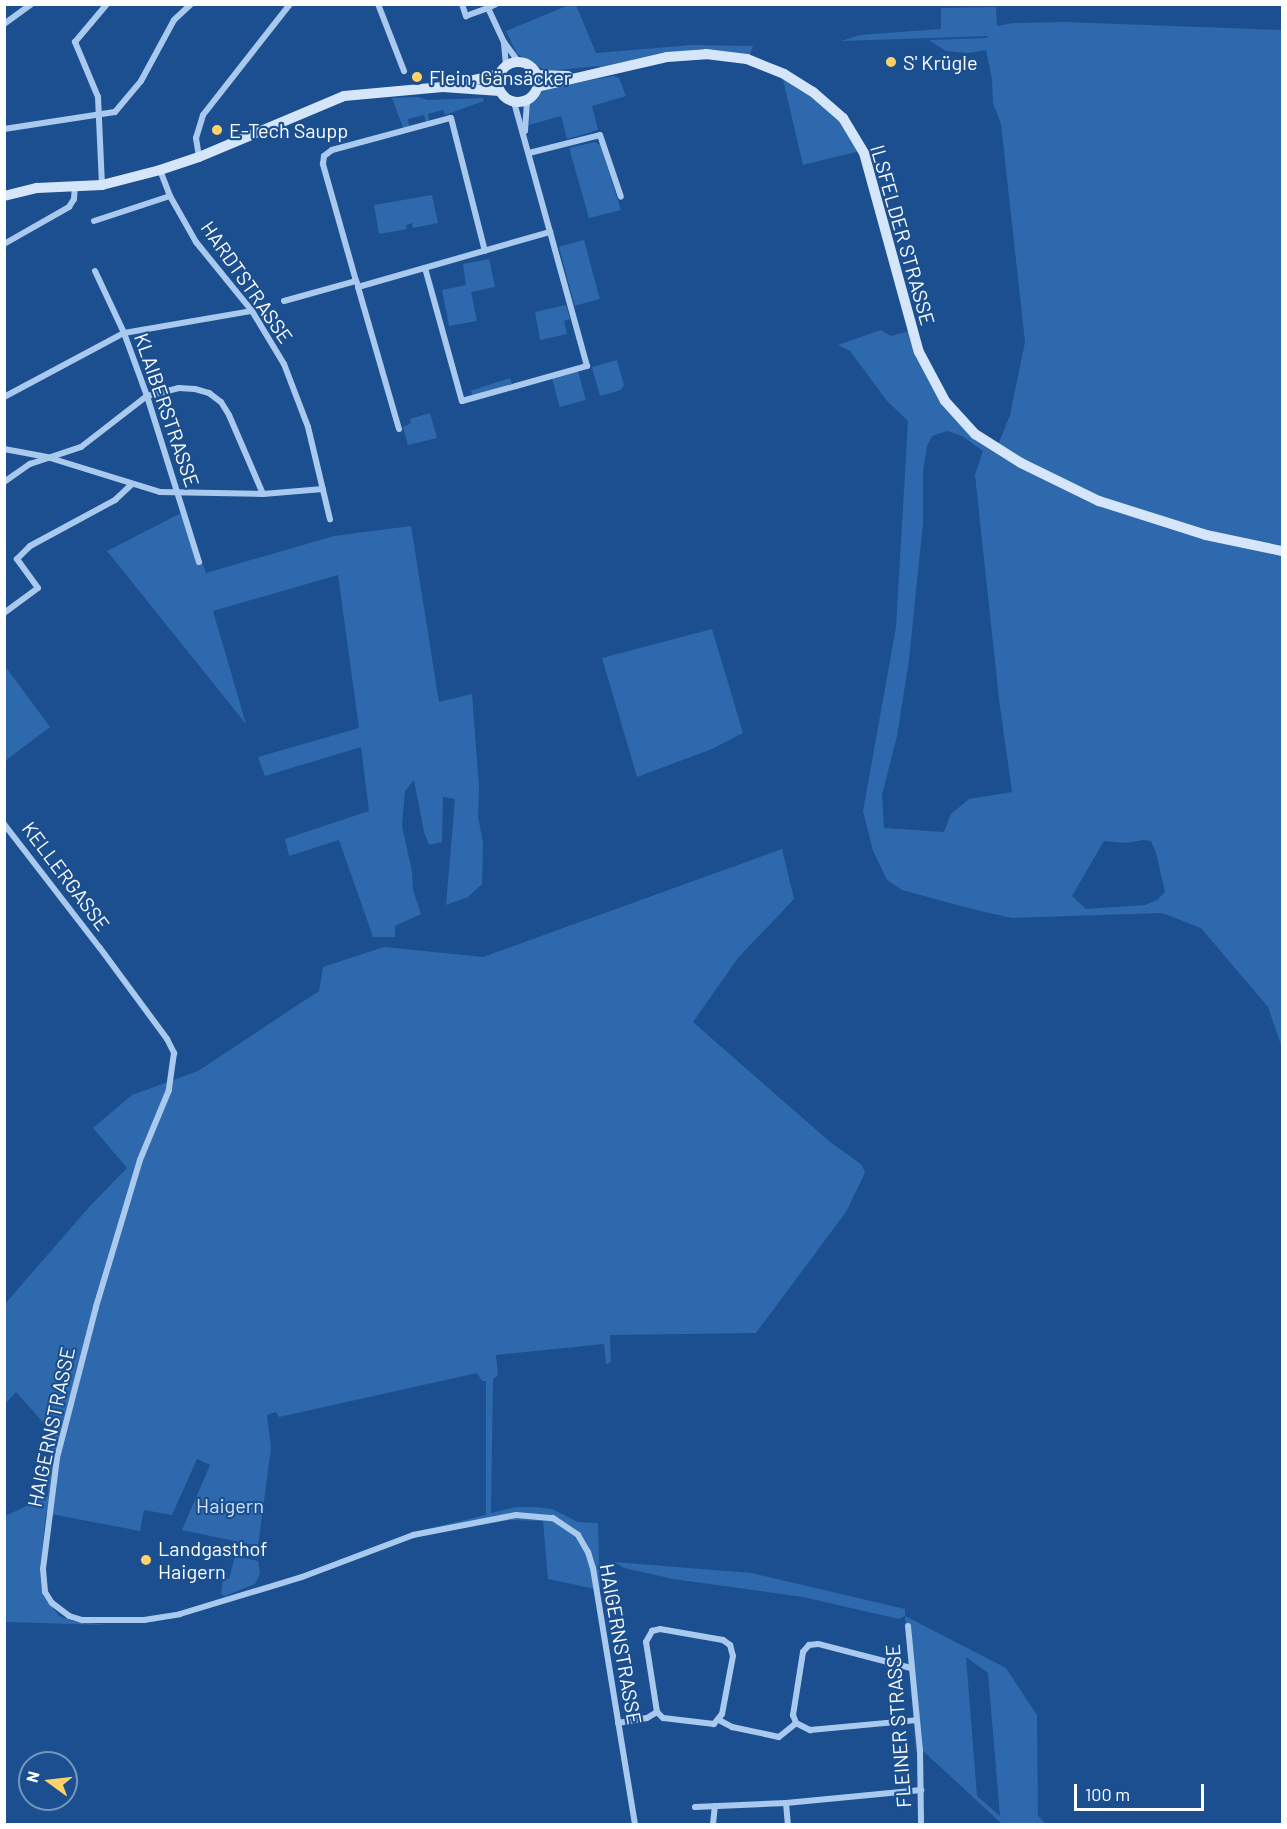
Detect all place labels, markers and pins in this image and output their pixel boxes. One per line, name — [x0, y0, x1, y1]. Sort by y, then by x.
place label: S' Krügle — [903, 50, 978, 74]
marker: S' Krügle — [884, 55, 898, 69]
place label: Flein, Gänsäcker — [429, 65, 571, 89]
marker: Flein, Gänsäcker — [410, 70, 424, 84]
place label: E-Tech Saupp — [229, 118, 348, 142]
marker: E-Tech Saupp — [210, 123, 224, 137]
place label: Landgasthof Haigern — [158, 1536, 267, 1583]
marker: Landgasthof Haigern — [139, 1553, 153, 1567]

